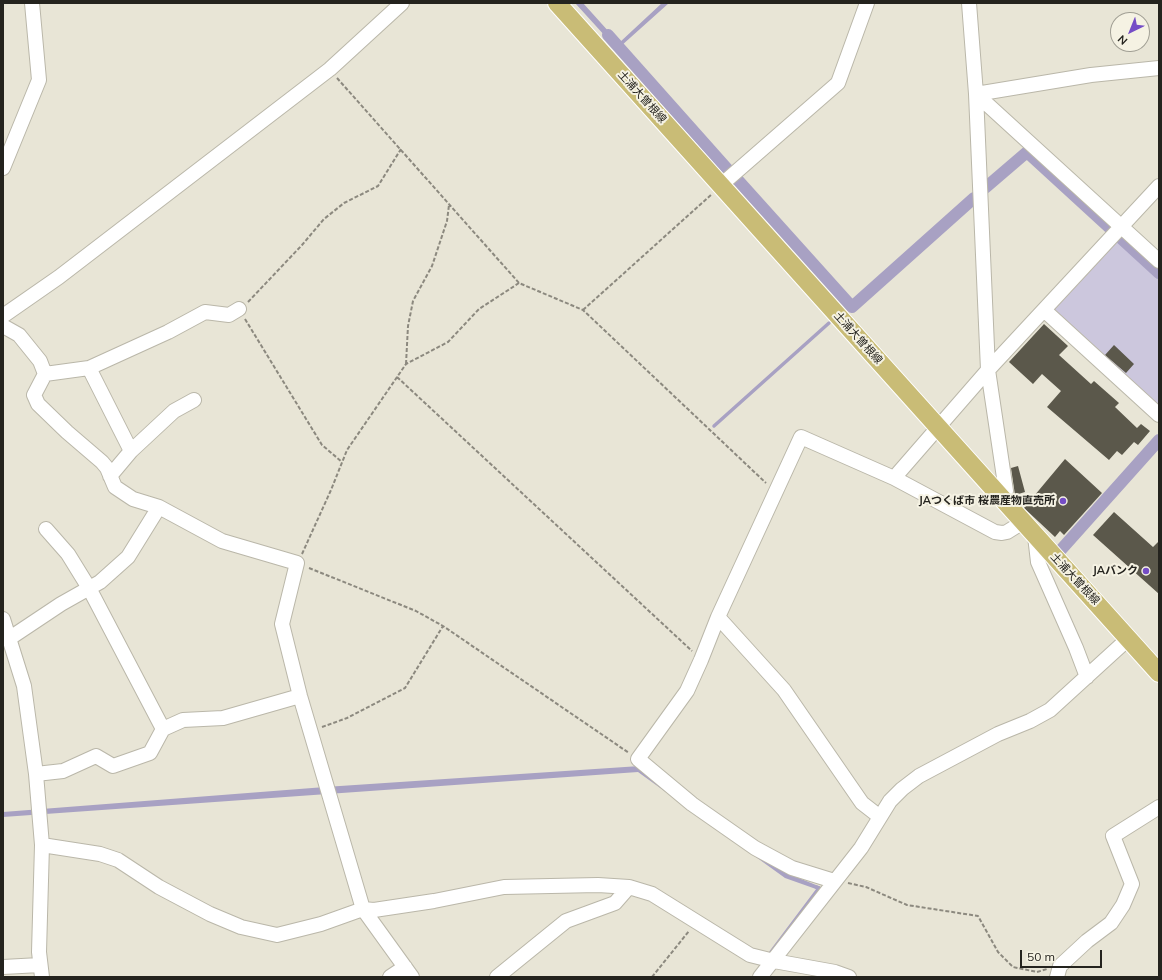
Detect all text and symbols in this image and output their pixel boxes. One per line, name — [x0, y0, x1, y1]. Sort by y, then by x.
north arrow — [1110, 12, 1150, 52]
text: N — [1115, 32, 1130, 48]
street label: 土浦大曽根線 — [615, 68, 669, 126]
street label: 土浦大曽根線 — [831, 309, 885, 367]
place label: JAつくば市 桜農産物直売所 — [919, 494, 1055, 508]
marker: JAつくば市 桜農産物直売所 — [1058, 496, 1068, 506]
street label: 土浦大曽根線 — [1048, 550, 1102, 608]
place label: JAバンク — [1093, 564, 1138, 578]
marker: JAバンク — [1141, 566, 1151, 576]
scale bar — [1022, 942, 1104, 968]
text: 50 m — [1027, 949, 1055, 964]

